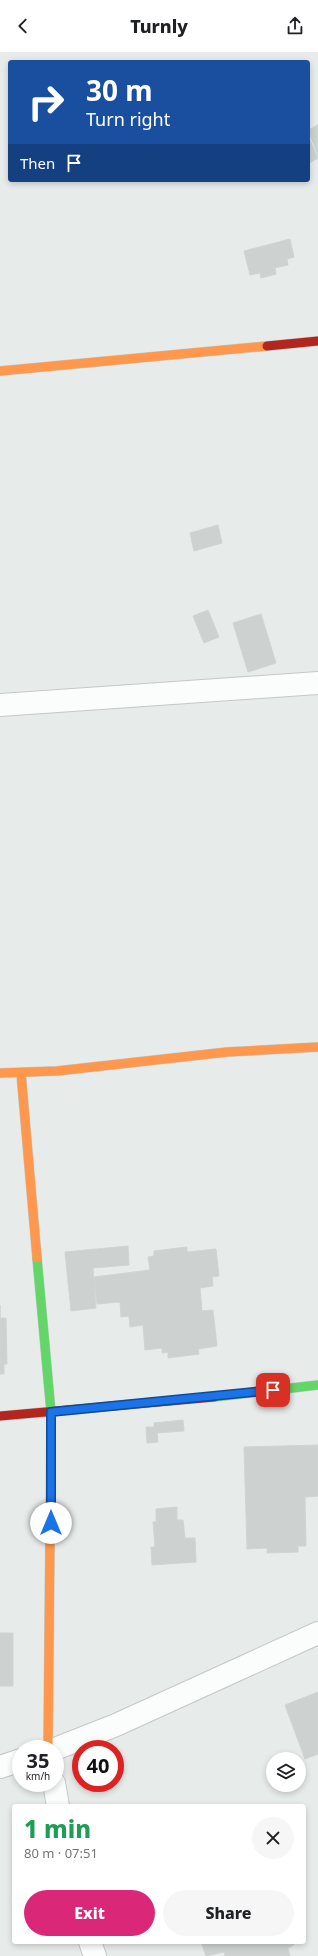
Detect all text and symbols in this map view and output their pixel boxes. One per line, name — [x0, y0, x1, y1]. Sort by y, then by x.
text: Turnly — [130, 14, 188, 38]
icon: back — [12, 15, 34, 37]
icon: share — [284, 15, 306, 37]
text: 30 m — [86, 71, 153, 109]
icon: right — [20, 76, 72, 128]
text: Turn right — [86, 107, 170, 131]
icon: arrive — [63, 152, 85, 174]
text: Then — [20, 153, 55, 173]
pin — [256, 1373, 290, 1407]
icon: arrive — [262, 1379, 284, 1401]
position arrow — [30, 1502, 72, 1544]
speed limit sign: 40 — [72, 1740, 124, 1792]
text: 35 — [27, 1747, 49, 1774]
map controls — [266, 1752, 306, 1792]
button: layers — [266, 1752, 306, 1792]
text: km/h — [26, 1769, 50, 1783]
text: 1 min — [24, 1812, 91, 1845]
button: close — [252, 1817, 294, 1859]
text: 80 m · 07:51 — [24, 1844, 98, 1862]
button: Exit — [24, 1890, 155, 1936]
button: Share — [163, 1890, 294, 1936]

